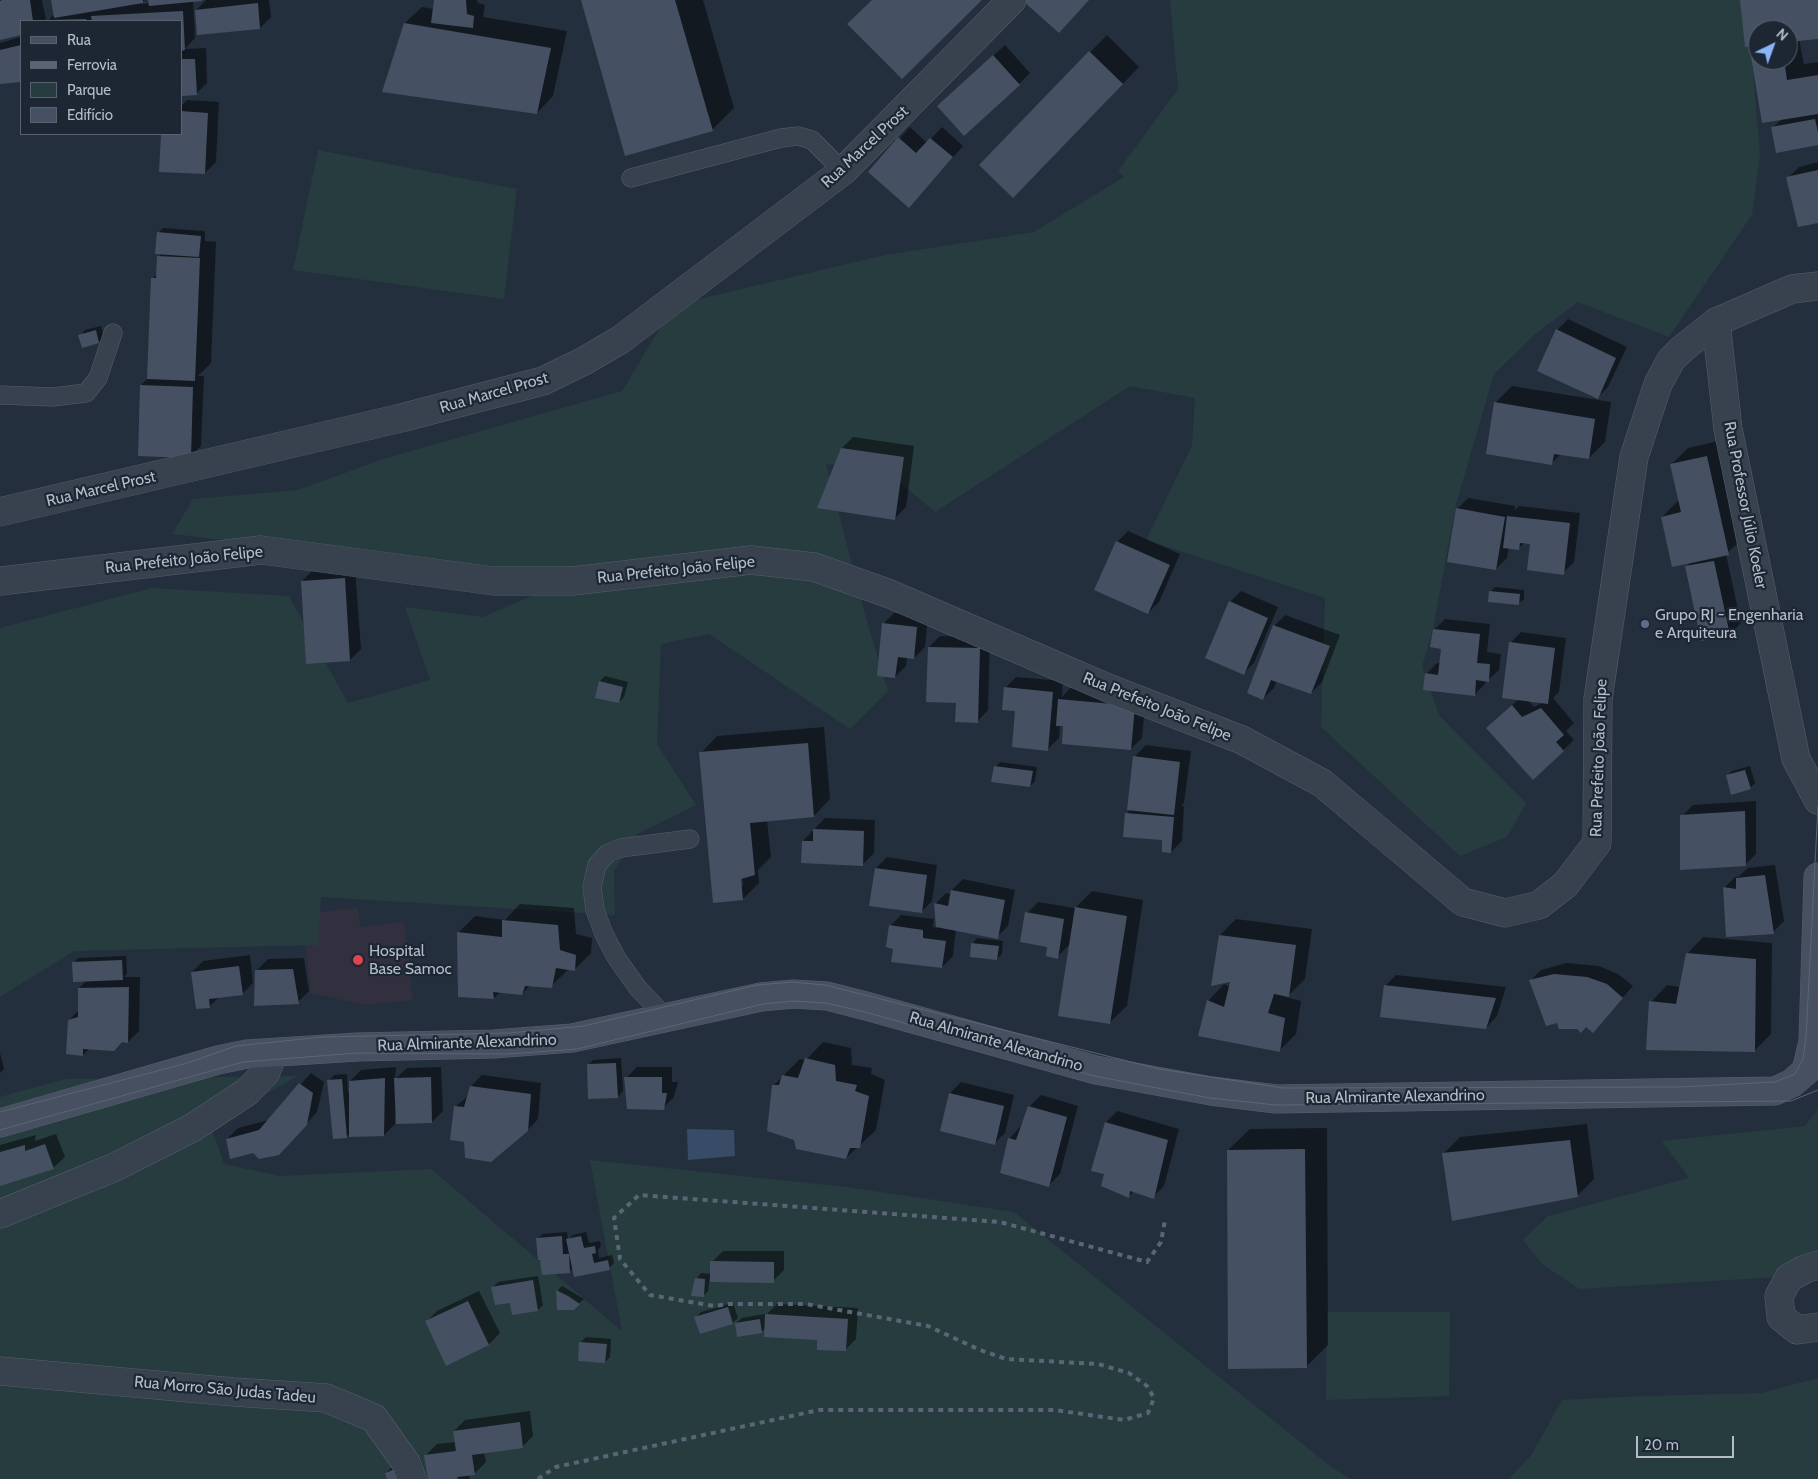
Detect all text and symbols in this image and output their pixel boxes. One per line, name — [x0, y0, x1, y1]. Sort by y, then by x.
legend — [20, 20, 182, 135]
north arrow — [1748, 20, 1798, 70]
text: N — [1773, 25, 1792, 45]
text: Rua — [67, 31, 91, 49]
text: Ferrovia — [67, 56, 117, 74]
text: Parque — [67, 81, 111, 99]
street label: Rua Marcel Prost — [818, 102, 912, 192]
text: Edifício — [67, 106, 113, 124]
street label: Rua Marcel Prost — [438, 368, 550, 418]
street label: Rua Professor Júlio Koeler — [1719, 420, 1771, 590]
street label: Rua Marcel Prost — [44, 467, 158, 511]
street label: Rua Prefeito João Felipe — [104, 542, 264, 578]
street label: Rua Prefeito João Felipe — [596, 552, 756, 588]
place label: Grupo RJ - Engenharia e Arquiteura — [1655, 605, 1803, 643]
marker: Grupo RJ - Engenharia e Arquiteura — [1639, 618, 1651, 630]
street label: Rua Prefeito João Felipe — [1080, 668, 1234, 746]
street label: Rua Prefeito João Felipe — [1587, 678, 1611, 838]
place label: Hospital Base Samoc — [369, 941, 452, 979]
marker: Hospital Base Samoc — [351, 953, 365, 967]
street label: Rua Almirante Alexandrino — [907, 1008, 1085, 1076]
street label: Rua Almirante Alexandrino — [377, 1030, 557, 1056]
street label: Rua Almirante Alexandrino — [1305, 1086, 1485, 1108]
street label: Rua Morro São Judas Tadeu — [133, 1372, 317, 1408]
scale bar — [1638, 1426, 1736, 1458]
text: 20 m — [1644, 1436, 1679, 1454]

